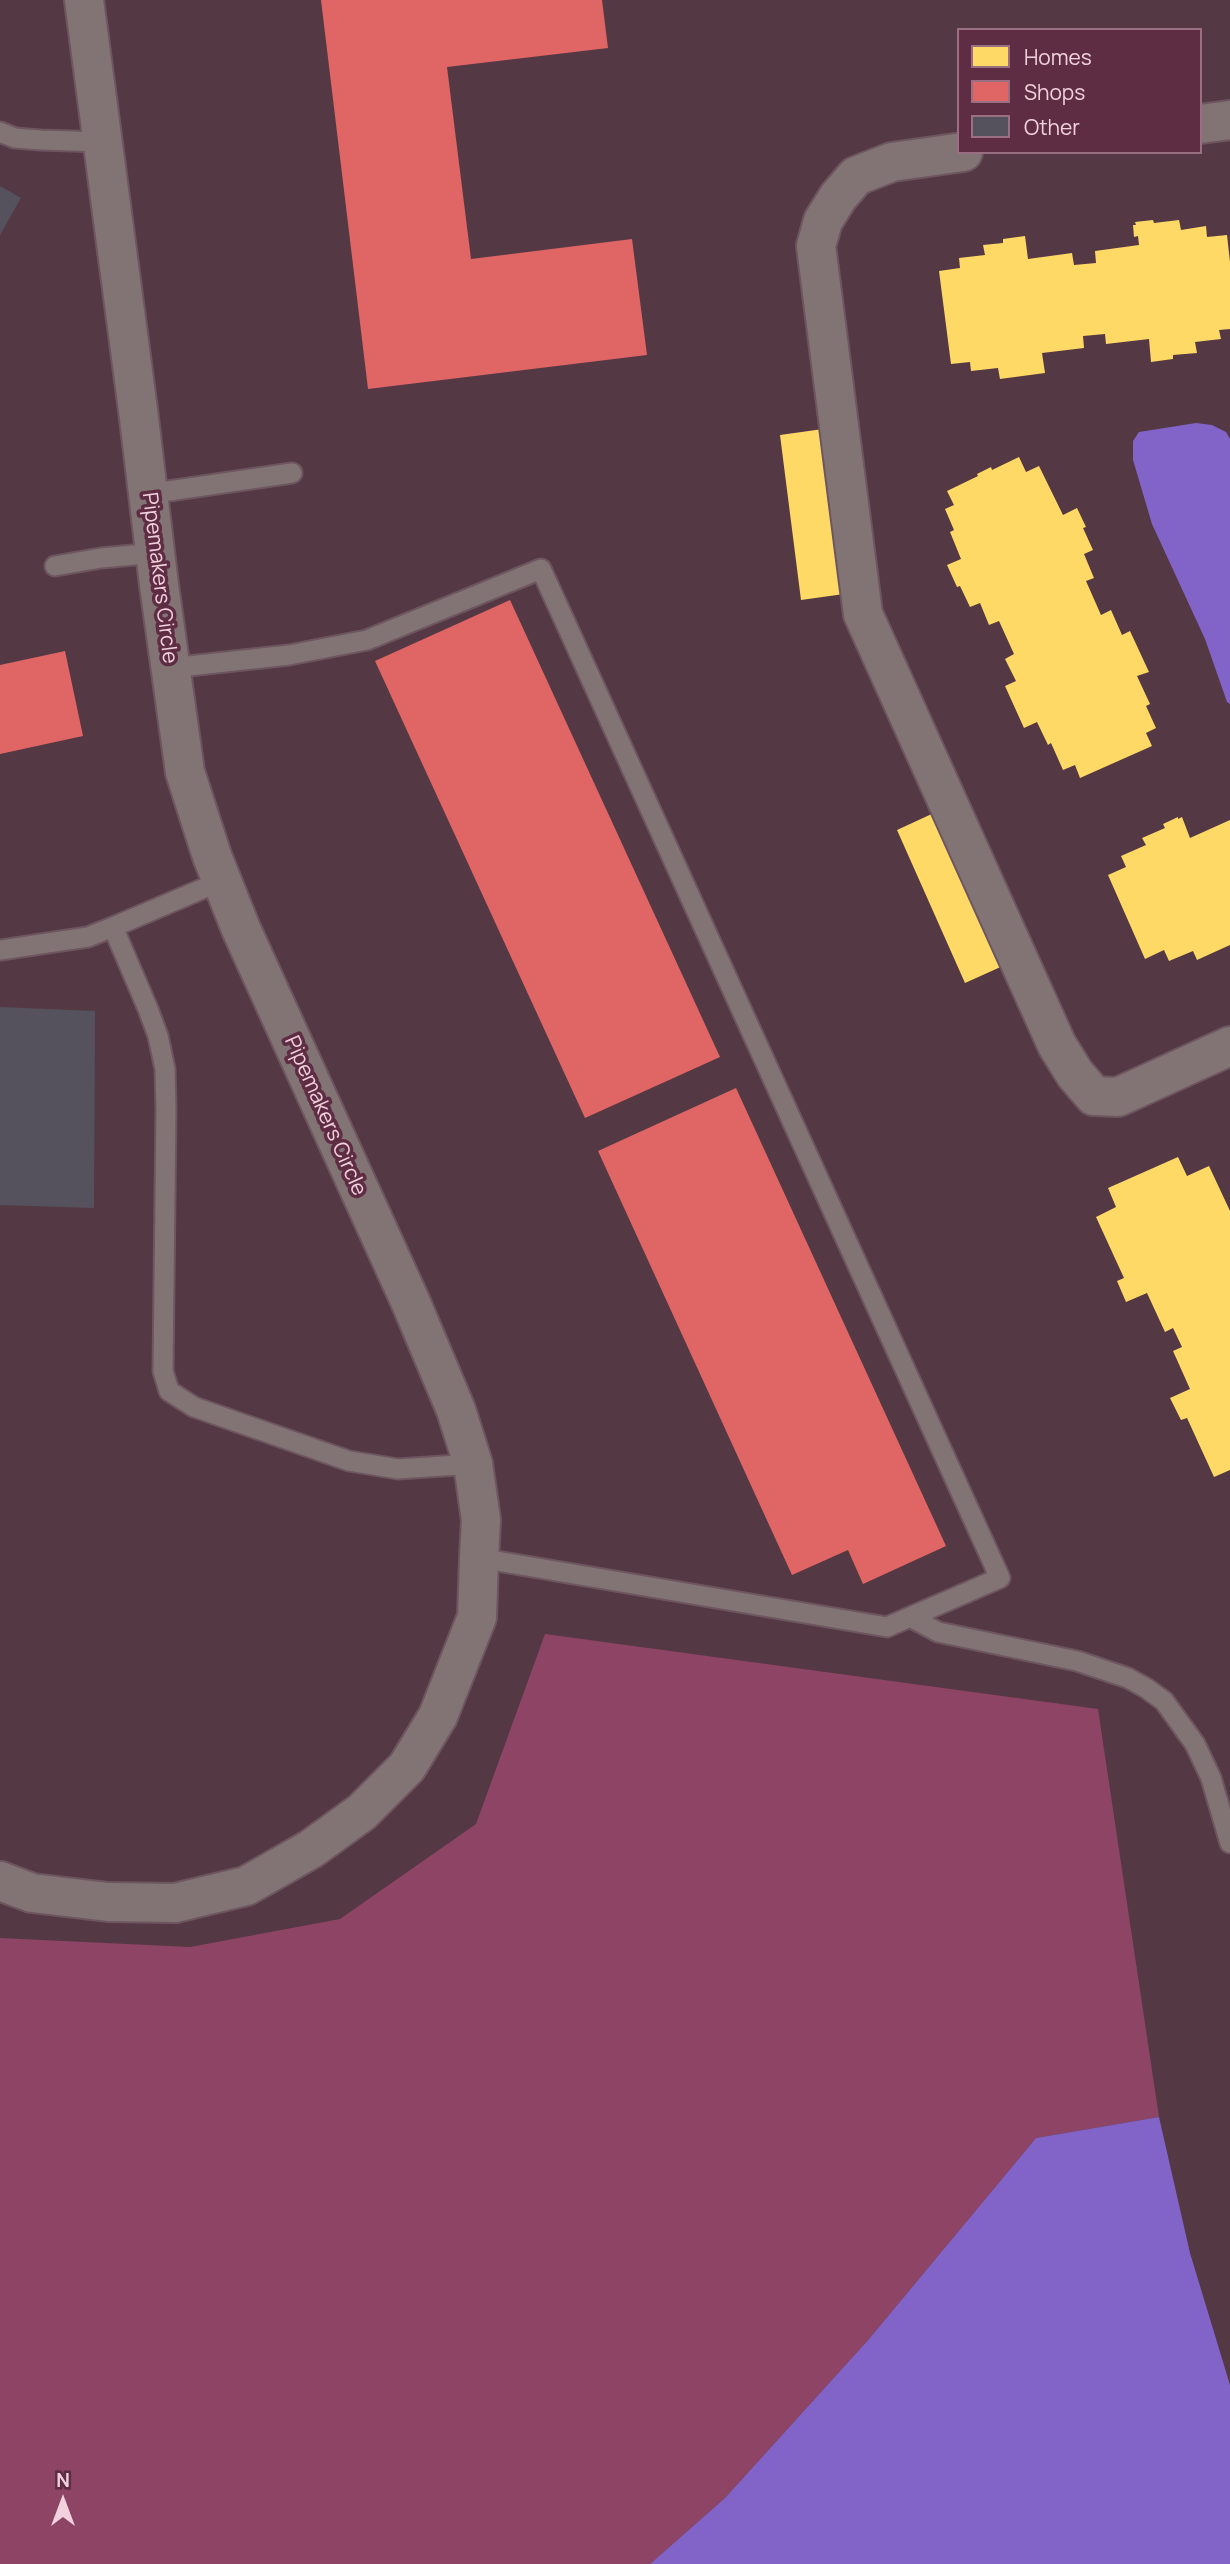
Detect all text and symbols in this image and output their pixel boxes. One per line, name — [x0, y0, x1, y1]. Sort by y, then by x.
legend — [957, 28, 1202, 154]
text: Homes — [1024, 43, 1092, 71]
text: Shops — [1024, 78, 1085, 106]
text: Other — [1024, 113, 1080, 141]
street label: Pipemakers Circle — [136, 491, 182, 665]
street label: Pipemakers Circle — [278, 1032, 372, 1200]
north arrow — [28, 2466, 98, 2536]
text: N — [56, 2467, 70, 2493]

